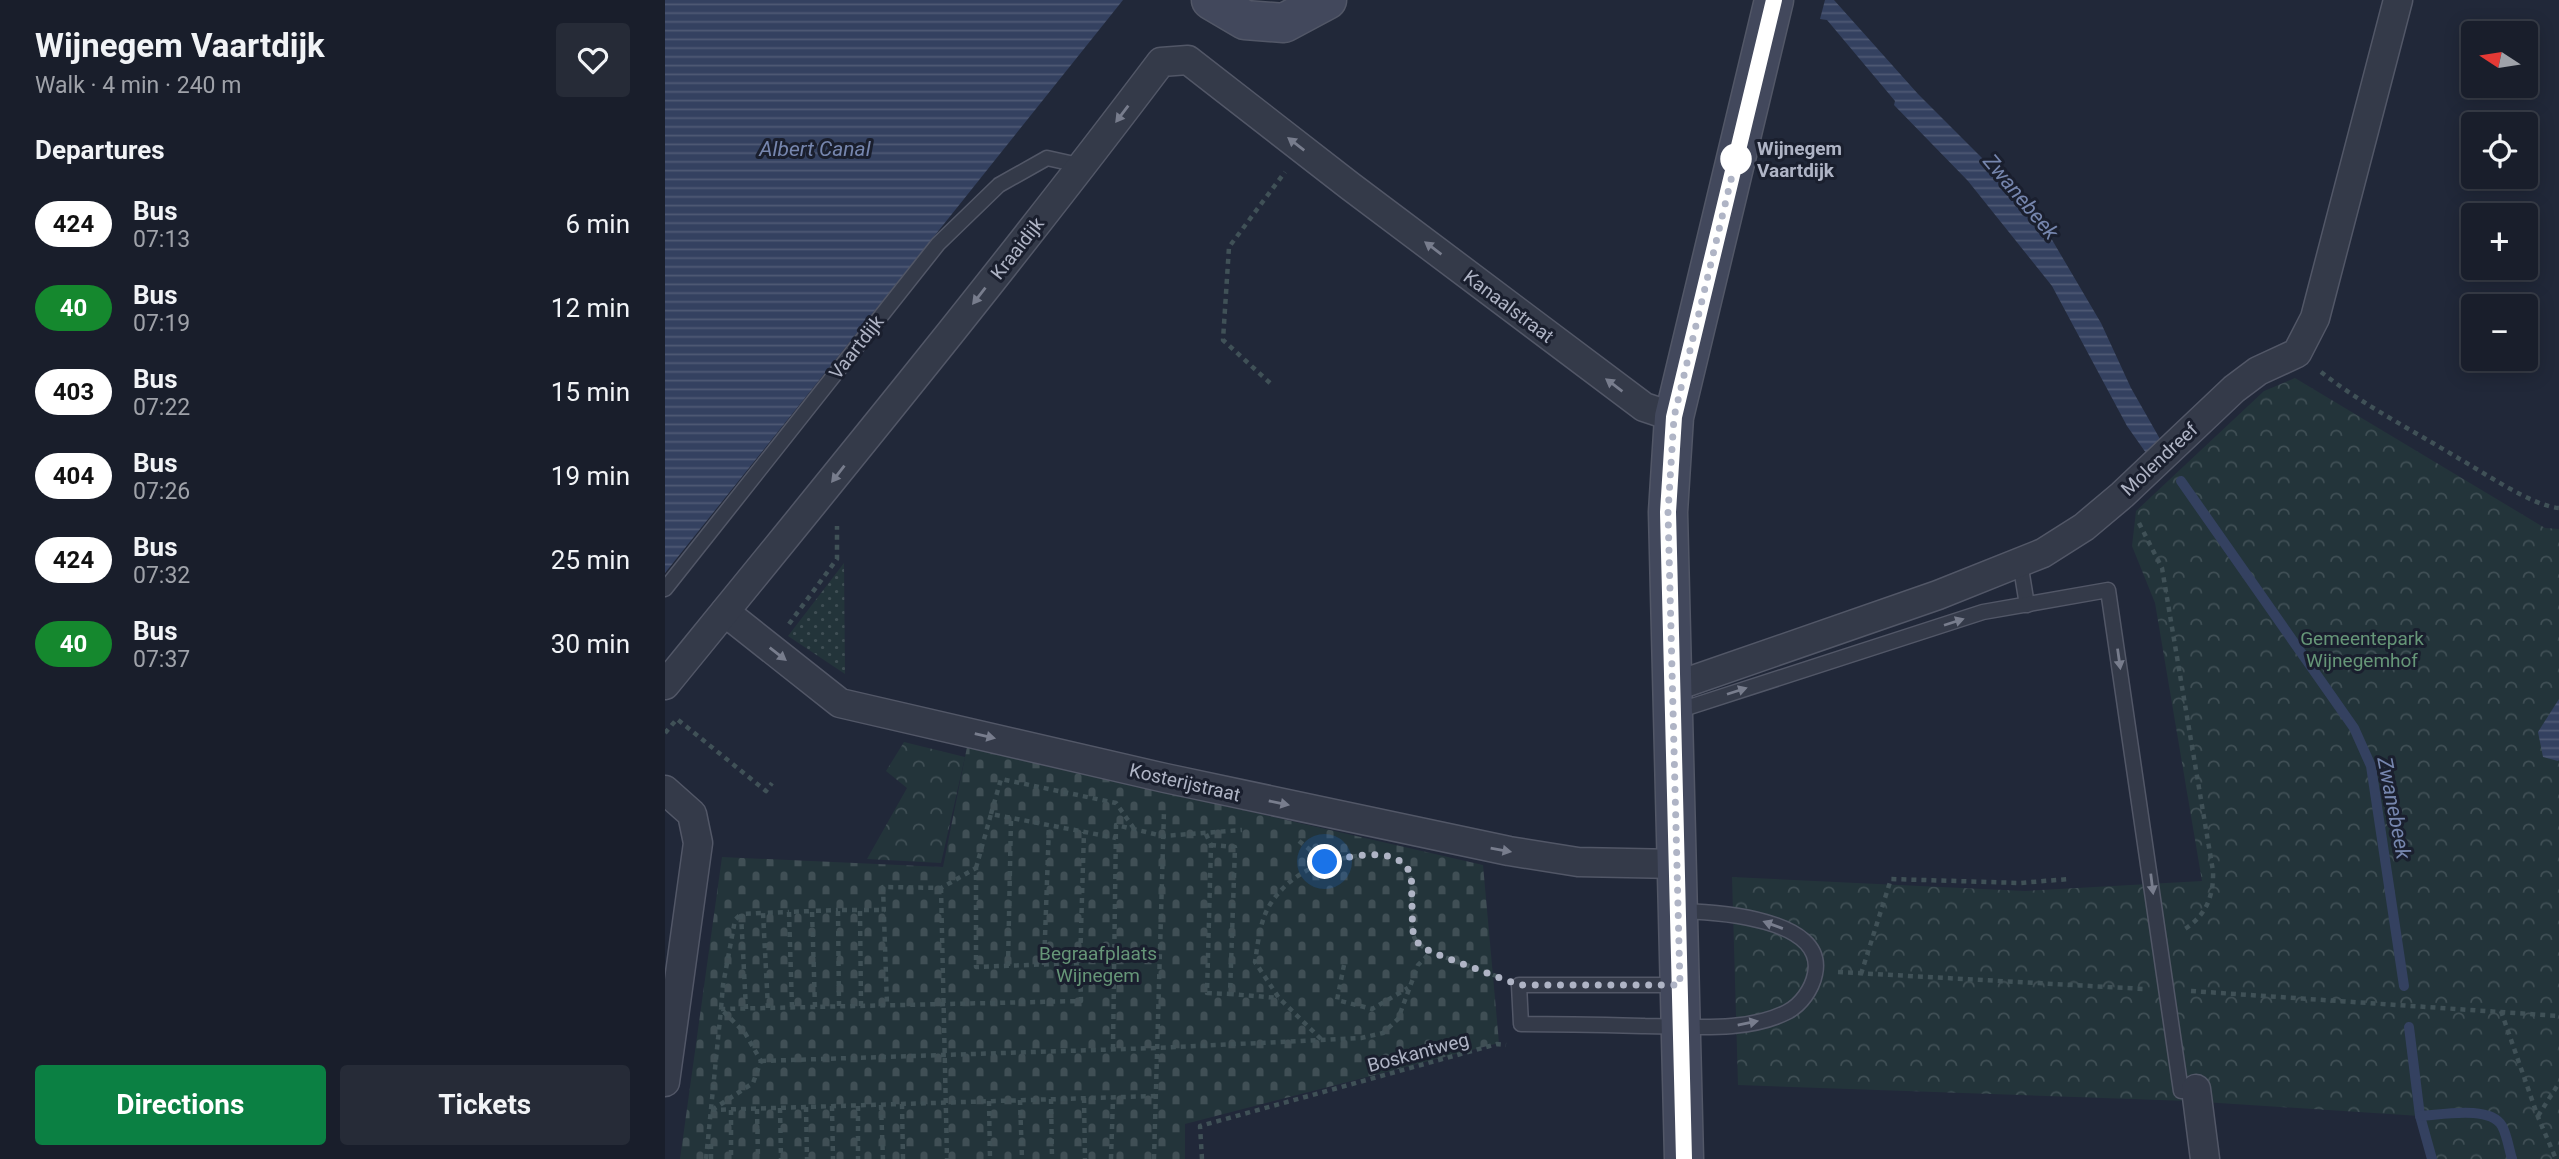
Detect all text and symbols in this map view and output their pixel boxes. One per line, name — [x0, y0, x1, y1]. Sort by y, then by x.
north arrow — [2461, 21, 2537, 98]
map controls — [2461, 21, 2538, 371]
button: heart — [556, 23, 630, 97]
text: Wijnegem Vaartdijk — [35, 26, 325, 65]
text: Walk · 4 min · 240 m — [35, 72, 241, 99]
one-way arrow — [1115, 105, 1129, 123]
button: locate — [2461, 112, 2538, 189]
text: Departures — [35, 135, 165, 165]
water label: Albert Canal — [758, 137, 872, 161]
one-way arrow — [1287, 137, 1305, 152]
place label: Wijnegem Vaartdijk — [1757, 137, 1842, 182]
marker: Wijnegem Vaartdijk — [1721, 144, 1751, 174]
water label: Zwanebeek — [1978, 149, 2064, 245]
text: Bus — [133, 196, 178, 226]
button: + — [2461, 203, 2538, 280]
text: 6 min — [565, 209, 630, 239]
text: 424 — [53, 210, 94, 238]
street label: Kraaidijk — [986, 212, 1049, 284]
text: 07:13 — [133, 226, 190, 253]
one-way arrow — [1424, 241, 1442, 256]
street label: Kanaalstraat — [1459, 265, 1558, 348]
text: Bus — [133, 280, 178, 310]
one-way arrow — [973, 287, 987, 305]
text: 12 min — [551, 293, 630, 323]
text: 40 — [60, 294, 87, 322]
button: − — [2461, 294, 2538, 371]
text: 07:19 — [133, 310, 190, 337]
street label: Vaartdijk — [824, 310, 889, 384]
text: Bus — [133, 364, 178, 394]
text: 15 min — [551, 377, 630, 407]
one-way arrow — [1606, 377, 1624, 392]
text: 403 — [53, 378, 94, 406]
text: 07:22 — [133, 394, 190, 421]
street label: Molendreef — [2116, 418, 2203, 501]
text: Bus — [133, 448, 178, 478]
text: 19 min — [551, 461, 630, 491]
text: 404 — [53, 462, 94, 490]
one-way arrow — [831, 465, 845, 483]
text: 07:26 — [133, 478, 190, 505]
text: Bus — [133, 532, 178, 562]
text: 25 min — [551, 545, 630, 575]
text: 424 — [53, 546, 94, 574]
text: 07:32 — [133, 562, 190, 589]
text: Bus — [133, 616, 178, 646]
one-way arrow — [1943, 616, 1964, 626]
park label: Gemeentepark Wijnegemhof — [2300, 627, 2424, 672]
text: 30 min — [551, 629, 630, 659]
text: 40 — [60, 630, 87, 658]
text: 07:37 — [133, 646, 190, 673]
one-way arrow — [770, 646, 787, 661]
one-way arrow — [2113, 648, 2124, 670]
one-way arrow — [1727, 686, 1748, 696]
one-way arrow — [974, 731, 996, 742]
water label: Zwanebeek — [2372, 754, 2416, 862]
street label: Kosterijstraat — [1127, 759, 1243, 806]
one-way arrow — [1268, 797, 1290, 808]
your location — [1307, 844, 1342, 879]
one-way arrow — [1490, 845, 1512, 856]
one-way arrow — [2146, 873, 2157, 895]
one-way arrow — [1763, 919, 1784, 930]
park label: Begraafplaats Wijnegem — [1039, 942, 1157, 987]
one-way arrow — [1737, 1017, 1759, 1028]
street label: Boskantweg — [1365, 1028, 1471, 1077]
button: Directions — [35, 1065, 326, 1145]
button: Tickets — [340, 1065, 630, 1145]

